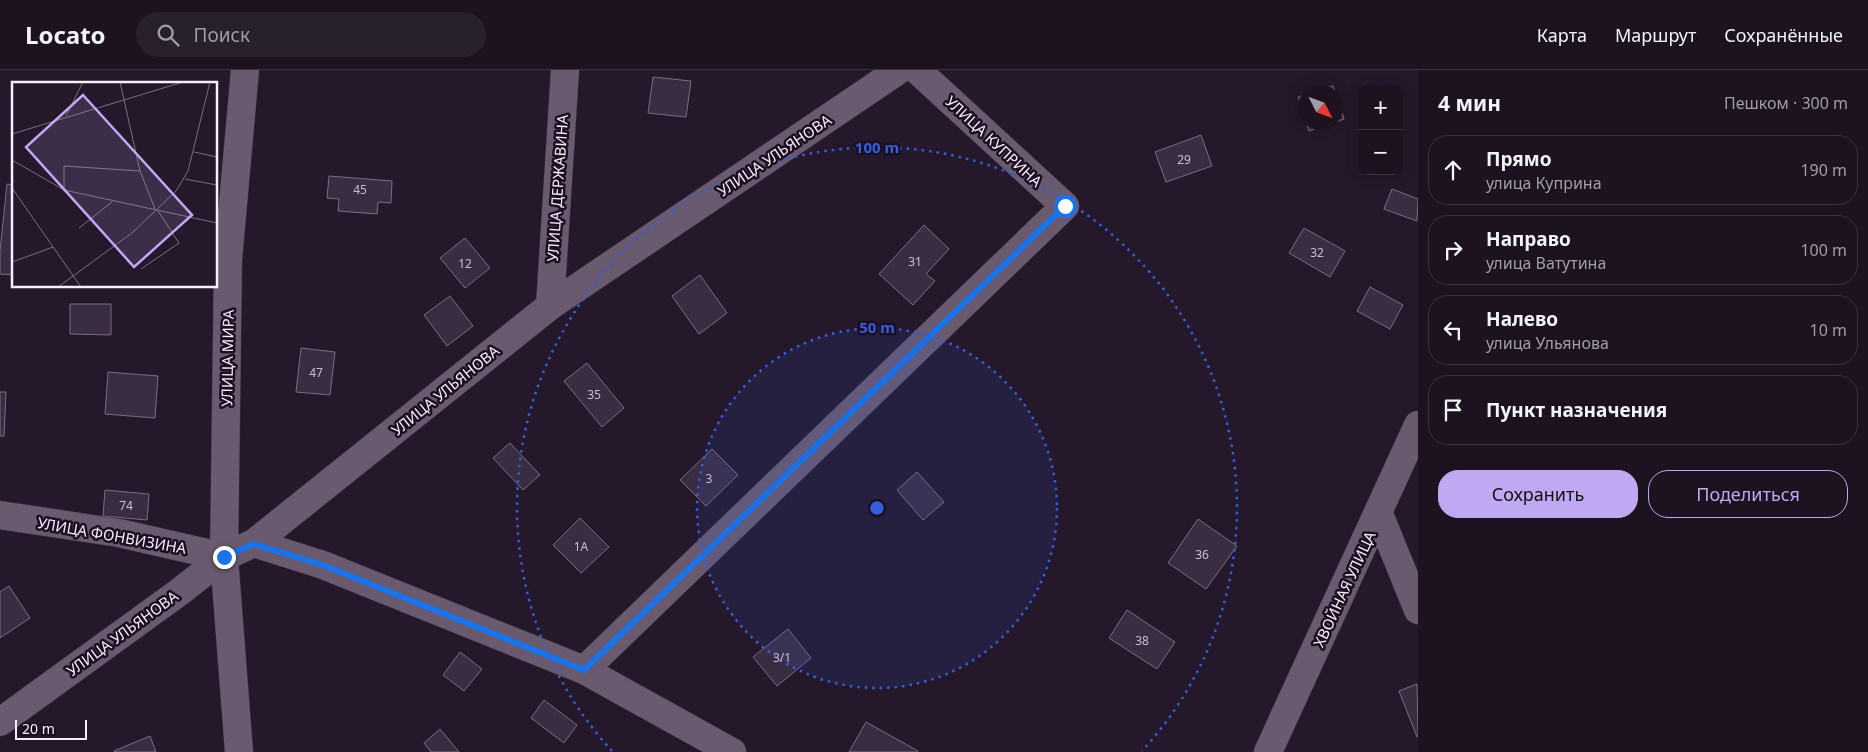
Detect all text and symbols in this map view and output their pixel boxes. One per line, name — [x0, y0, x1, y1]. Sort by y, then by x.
search box — [136, 12, 486, 57]
text: Locato — [25, 18, 106, 51]
icon: search — [154, 21, 182, 49]
text: Поиск — [194, 22, 250, 48]
text: Карта — [1537, 23, 1587, 47]
text: Маршрут — [1615, 23, 1696, 47]
text: Сохранённые — [1724, 23, 1843, 47]
inset map — [12, 82, 218, 288]
north arrow — [1298, 85, 1343, 130]
map controls — [1358, 85, 1403, 175]
button: + — [1358, 85, 1403, 130]
text: 4 мин — [1438, 89, 1501, 117]
street label: УЛИЦА КУПРИНА — [941, 91, 1047, 191]
text: Пешком · 300 m — [1724, 92, 1848, 114]
street label: УЛИЦА УЛЬЯНОВА — [713, 109, 835, 201]
street label: УЛИЦА ДЕРЖАВИНА — [542, 113, 572, 262]
button: − — [1358, 130, 1403, 175]
text: 100 m — [855, 137, 899, 157]
text: Прямо — [1486, 146, 1552, 172]
house number: 29 — [1177, 151, 1191, 168]
icon: ahead — [1439, 156, 1467, 184]
text: 190 m — [1800, 159, 1847, 181]
text: улица Куприна — [1486, 172, 1602, 194]
house number: 45 — [353, 181, 367, 198]
route start — [1054, 195, 1077, 218]
text: Направо — [1486, 226, 1571, 252]
icon: right — [1439, 236, 1467, 264]
text: 100 m — [1800, 239, 1847, 261]
house number: 32 — [1310, 244, 1324, 261]
text: улица Ватутина — [1486, 252, 1606, 274]
house number: 31 — [908, 253, 922, 270]
house number: 12 — [458, 255, 472, 272]
text: Налево — [1486, 306, 1558, 332]
street label: УЛИЦА МИРА — [216, 309, 238, 407]
icon: left — [1439, 316, 1467, 344]
text: 50 m — [859, 317, 895, 337]
text: 10 m — [1810, 319, 1847, 341]
text: улица Ульянова — [1486, 332, 1609, 354]
street label: УЛИЦА УЛЬЯНОВА — [387, 340, 503, 440]
house number: 47 — [309, 364, 323, 381]
house number: 35 — [587, 386, 601, 403]
icon: arrive — [1439, 396, 1467, 424]
text: Пункт назначения — [1486, 397, 1667, 423]
house number: 3 — [706, 470, 713, 487]
button: Сохранить — [1438, 470, 1638, 518]
button: Поделиться — [1648, 470, 1848, 518]
house number: 74 — [119, 497, 133, 514]
centre of rings — [868, 499, 886, 517]
street label: УЛИЦА ФОНВИЗИНА — [36, 512, 188, 558]
street label: ХВОЙНАЯ УЛИЦА — [1308, 527, 1380, 650]
house number: 1А — [574, 538, 589, 555]
route end — [213, 546, 236, 569]
house number: 36 — [1195, 546, 1209, 563]
street label: УЛИЦА УЛЬЯНОВА — [62, 586, 182, 680]
house number: 38 — [1135, 632, 1149, 649]
house number: 3/1 — [773, 649, 791, 666]
scale bar — [15, 717, 88, 740]
text: 20 m — [22, 719, 55, 738]

